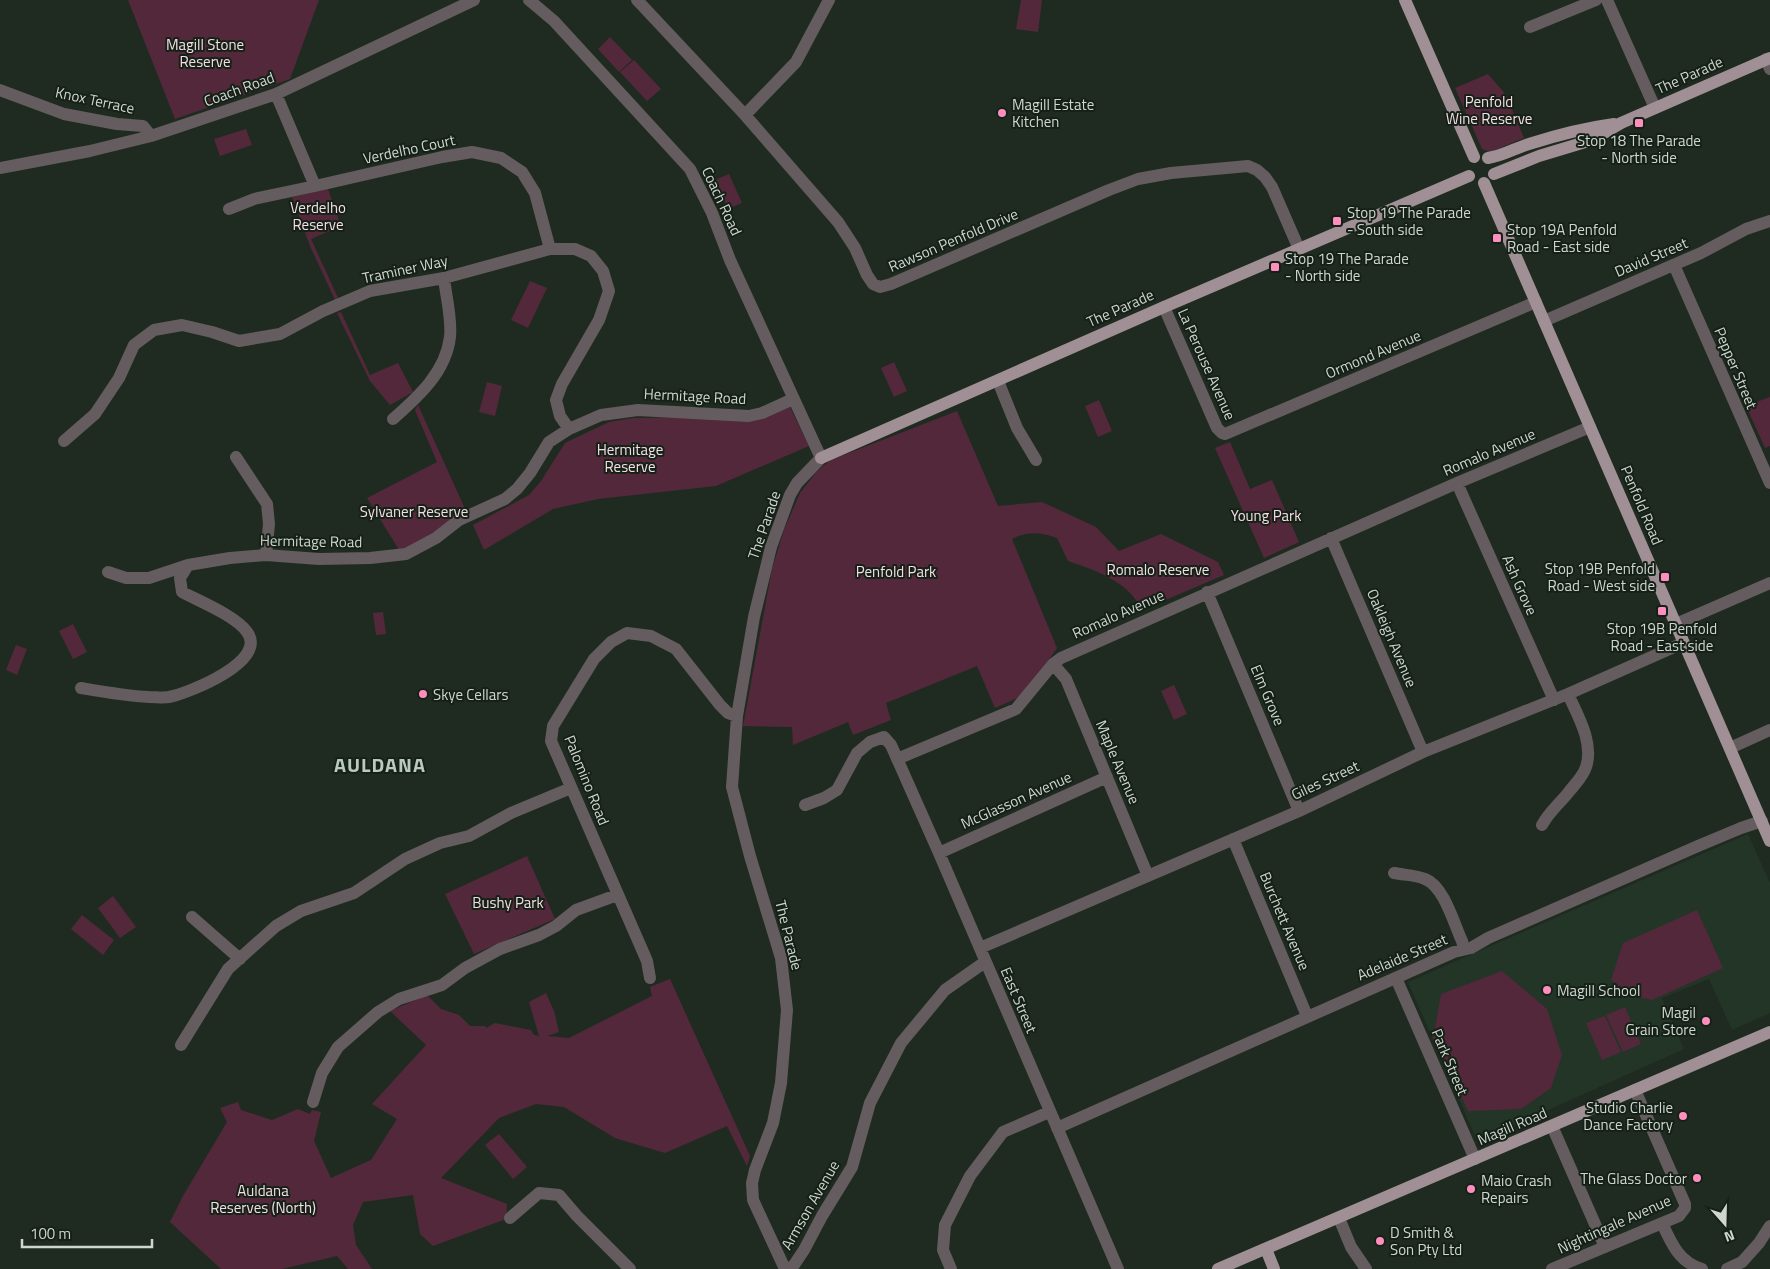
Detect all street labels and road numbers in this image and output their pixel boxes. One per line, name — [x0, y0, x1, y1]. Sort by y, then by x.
street label: The Parade — [1652, 50, 1726, 100]
street label: Coach Road — [200, 66, 278, 112]
street label: Knox Terrace — [53, 80, 137, 120]
street label: Verdelho Court — [361, 128, 458, 170]
street label: Coach Road — [696, 163, 748, 239]
street label: Rawson Penfold Drive — [884, 202, 1022, 278]
street label: David Street — [1611, 231, 1692, 283]
street label: Traminer Way — [360, 249, 450, 289]
street label: The Parade — [1083, 283, 1157, 333]
street label: La Perouse Avenue — [1172, 304, 1242, 424]
street label: Pepper Street — [1708, 323, 1764, 413]
street label: Ormond Avenue — [1322, 324, 1424, 384]
street label: Hermitage Road — [643, 382, 747, 410]
street label: Romalo Avenue — [1439, 422, 1539, 482]
street label: Penfold Road — [1615, 462, 1669, 548]
street label: The Parade — [742, 488, 786, 562]
street label: Hermitage Road — [260, 529, 362, 553]
street label: Ash Grove — [1496, 551, 1544, 619]
street label: Romalo Avenue — [1068, 583, 1168, 645]
street label: Oakleigh Avenue — [1361, 585, 1423, 691]
street label: Elm Grove — [1245, 661, 1291, 729]
street label: Maple Avenue — [1090, 716, 1146, 808]
street label: Palomino Road — [558, 732, 616, 828]
street label: Giles Street — [1287, 754, 1363, 806]
street label: McGlasson Avenue — [957, 765, 1075, 835]
street label: Burchett Avenue — [1254, 868, 1316, 974]
street label: The Parade — [769, 898, 809, 972]
street label: Adelaide Street — [1353, 927, 1451, 986]
street label: East Street — [995, 963, 1044, 1037]
street label: Park Street — [1426, 1025, 1475, 1100]
street label: Magill Road — [1474, 1101, 1550, 1151]
street label: Armson Avenue — [775, 1156, 845, 1254]
street label: Nightingale Avenue — [1553, 1189, 1675, 1259]

